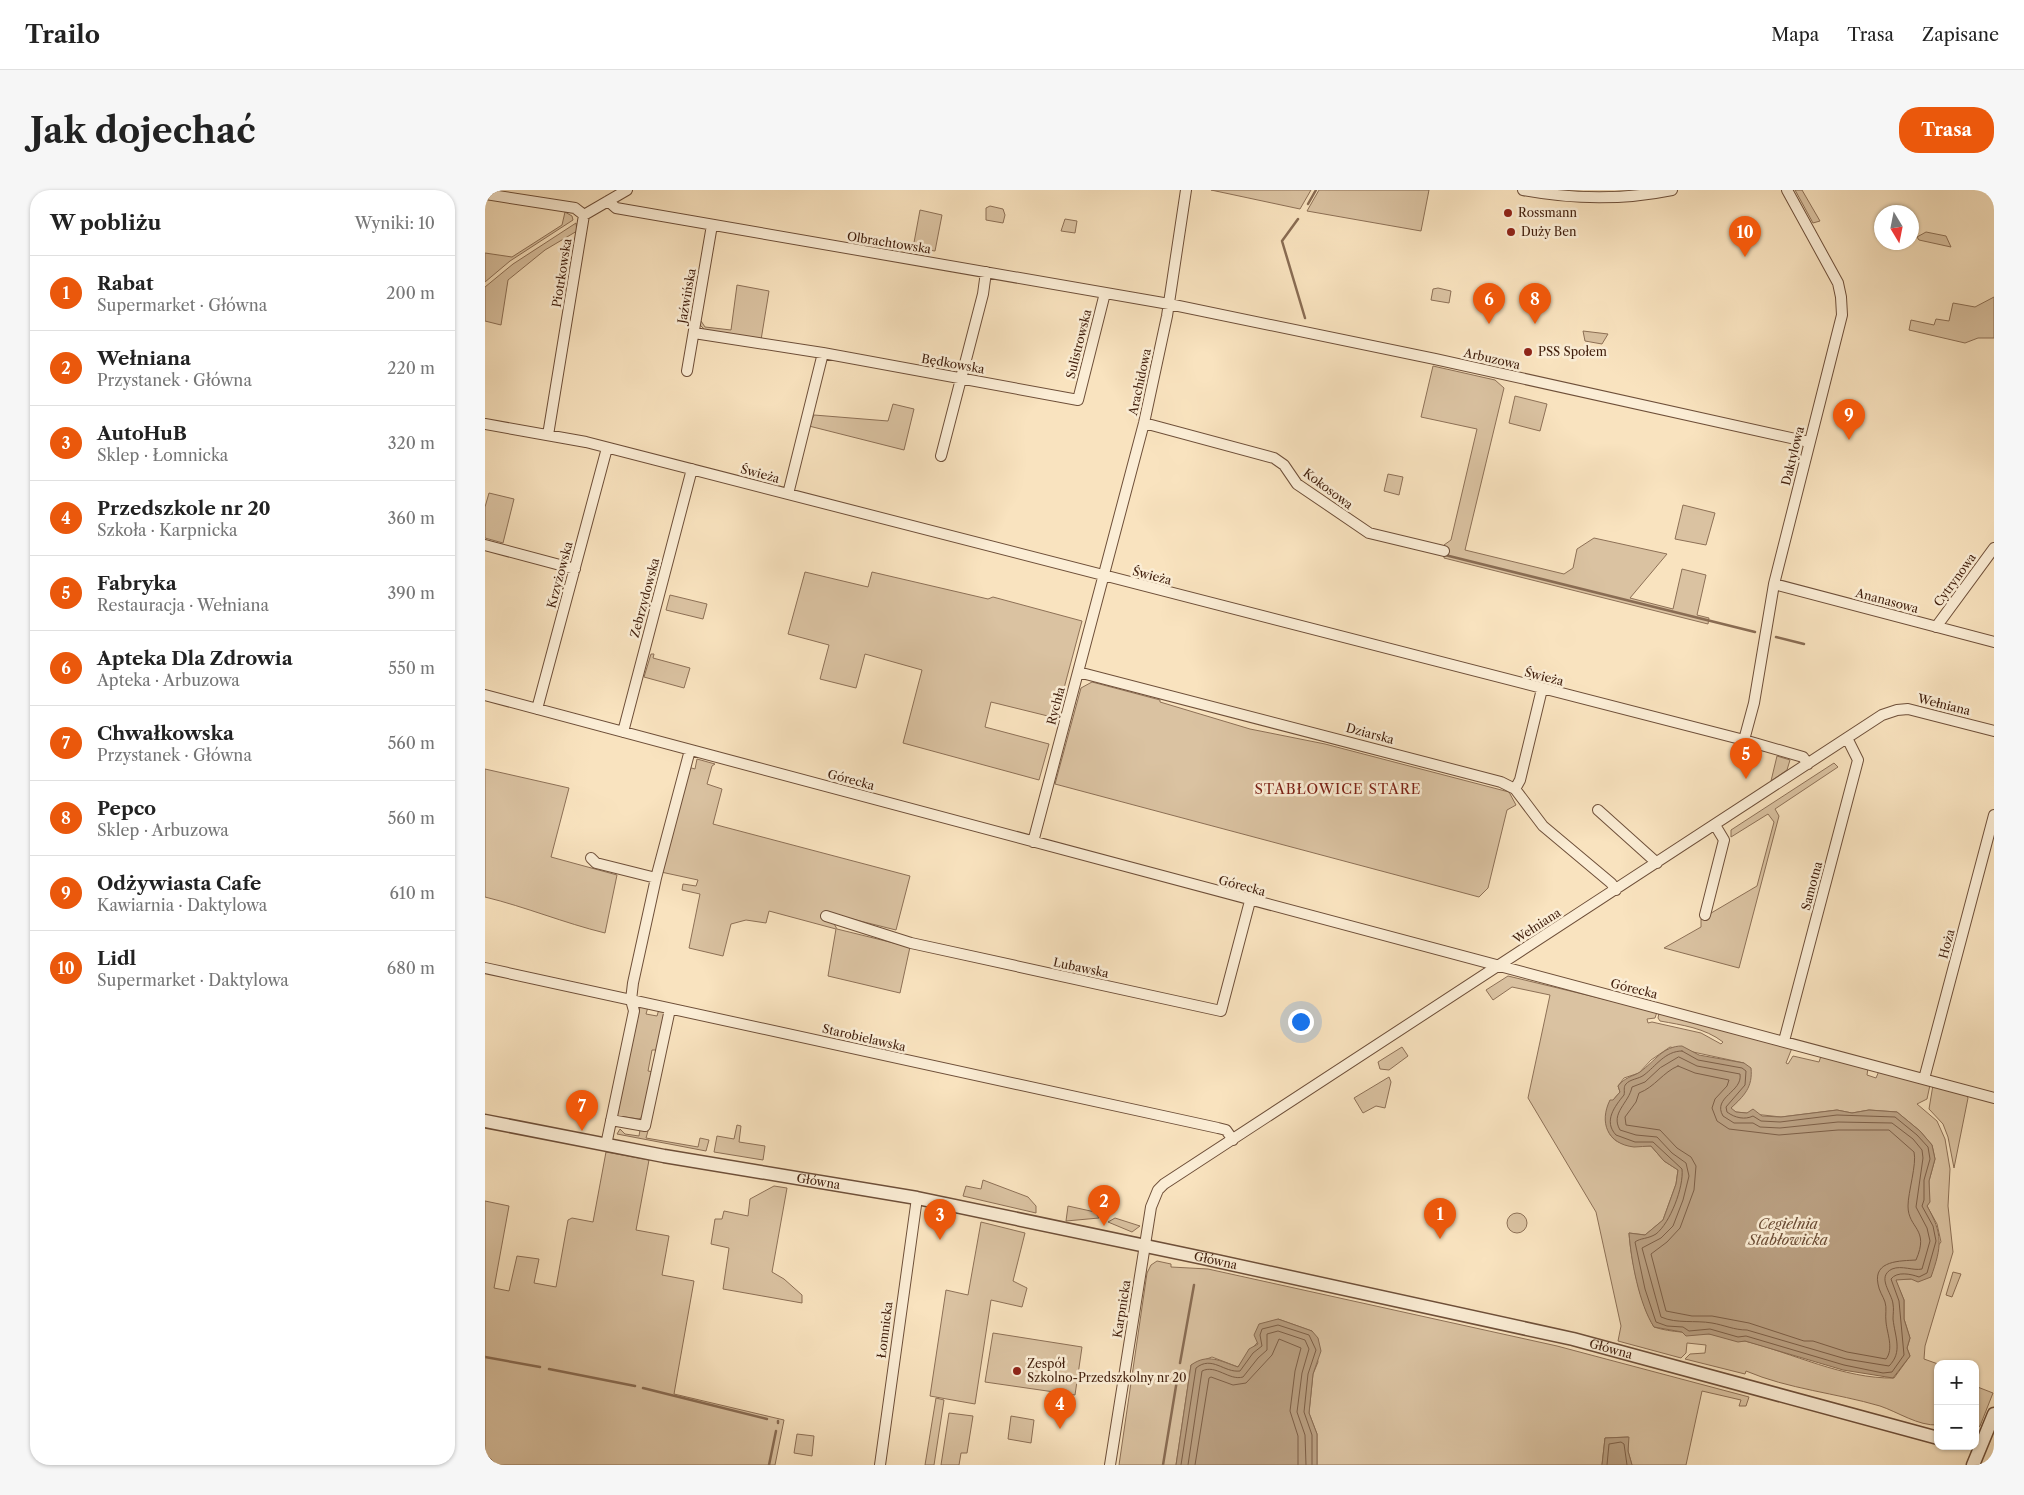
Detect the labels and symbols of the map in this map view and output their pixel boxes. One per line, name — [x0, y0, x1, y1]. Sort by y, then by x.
place label: Rossmann — [1518, 205, 1578, 220]
north arrow — [1874, 205, 1919, 250]
marker: Rossmann — [1502, 207, 1514, 219]
pin: 10 — [1729, 216, 1761, 257]
place label: Duży Ben — [1521, 224, 1577, 239]
marker: Duży Ben — [1505, 226, 1517, 238]
street label: Olbrachtowska — [846, 228, 933, 257]
street label: Piotrkowska — [549, 237, 574, 309]
street label: Jaźwińska — [674, 266, 699, 327]
pin: 6 — [1473, 283, 1505, 324]
pin: 8 — [1519, 283, 1551, 324]
street label: Sulistrowska — [1063, 307, 1095, 380]
street label: Arbuzowa — [1461, 344, 1523, 372]
place label: PSS Społem — [1538, 344, 1607, 359]
street label: Arachidowa — [1125, 346, 1154, 418]
marker: PSS Społem — [1522, 346, 1534, 358]
street label: Będkowska — [920, 351, 986, 377]
pin: 9 — [1833, 399, 1865, 440]
street label: Daktylowa — [1778, 424, 1807, 487]
street label: Świeża — [739, 460, 782, 486]
street label: Kokosowa — [1301, 465, 1357, 513]
street label: Krzyżowska — [543, 539, 576, 610]
street label: Cytrynowa — [1930, 550, 1979, 609]
street label: Zebrzydowska — [627, 556, 663, 639]
street label: Świeża — [1131, 562, 1174, 588]
street label: Ananasowa — [1853, 585, 1921, 616]
street label: Świeża — [1523, 663, 1566, 689]
street label: Rychła — [1043, 685, 1068, 726]
street label: Wełniana — [1915, 690, 1973, 718]
street label: Dziarska — [1344, 720, 1396, 747]
pin: 5 — [1730, 738, 1762, 779]
street label: Górecka — [826, 766, 877, 793]
district label: STABŁOWICE STARE — [1254, 780, 1422, 798]
street label: Samotna — [1798, 859, 1825, 912]
street label: Górecka — [1217, 872, 1268, 899]
street label: Wełniana — [1509, 904, 1564, 947]
street label: Hoża — [1935, 927, 1958, 960]
street label: Lubawska — [1052, 954, 1111, 981]
street label: Górecka — [1609, 975, 1660, 1002]
your location — [1288, 1009, 1314, 1035]
street label: Starobielawska — [821, 1021, 908, 1055]
pin: 7 — [566, 1090, 598, 1131]
street label: Główna — [796, 1170, 842, 1192]
pin: 2 — [1088, 1185, 1120, 1226]
pin: 1 — [1424, 1198, 1456, 1239]
pin: 3 — [924, 1199, 956, 1240]
water label: Cegielnia Stabłowicka — [1747, 1215, 1828, 1249]
street label: Główna — [1193, 1248, 1240, 1272]
street label: Karpnicka — [1110, 1278, 1134, 1339]
street label: Łomnicka — [874, 1300, 895, 1359]
street label: Główna — [1588, 1336, 1635, 1362]
place label: Zespół Szkolno-Przedszkolny nr 20 — [1027, 1356, 1187, 1385]
marker: Zespół Szkolno-Przedszkolny nr 20 — [1011, 1365, 1023, 1377]
pin: 4 — [1044, 1388, 1076, 1429]

